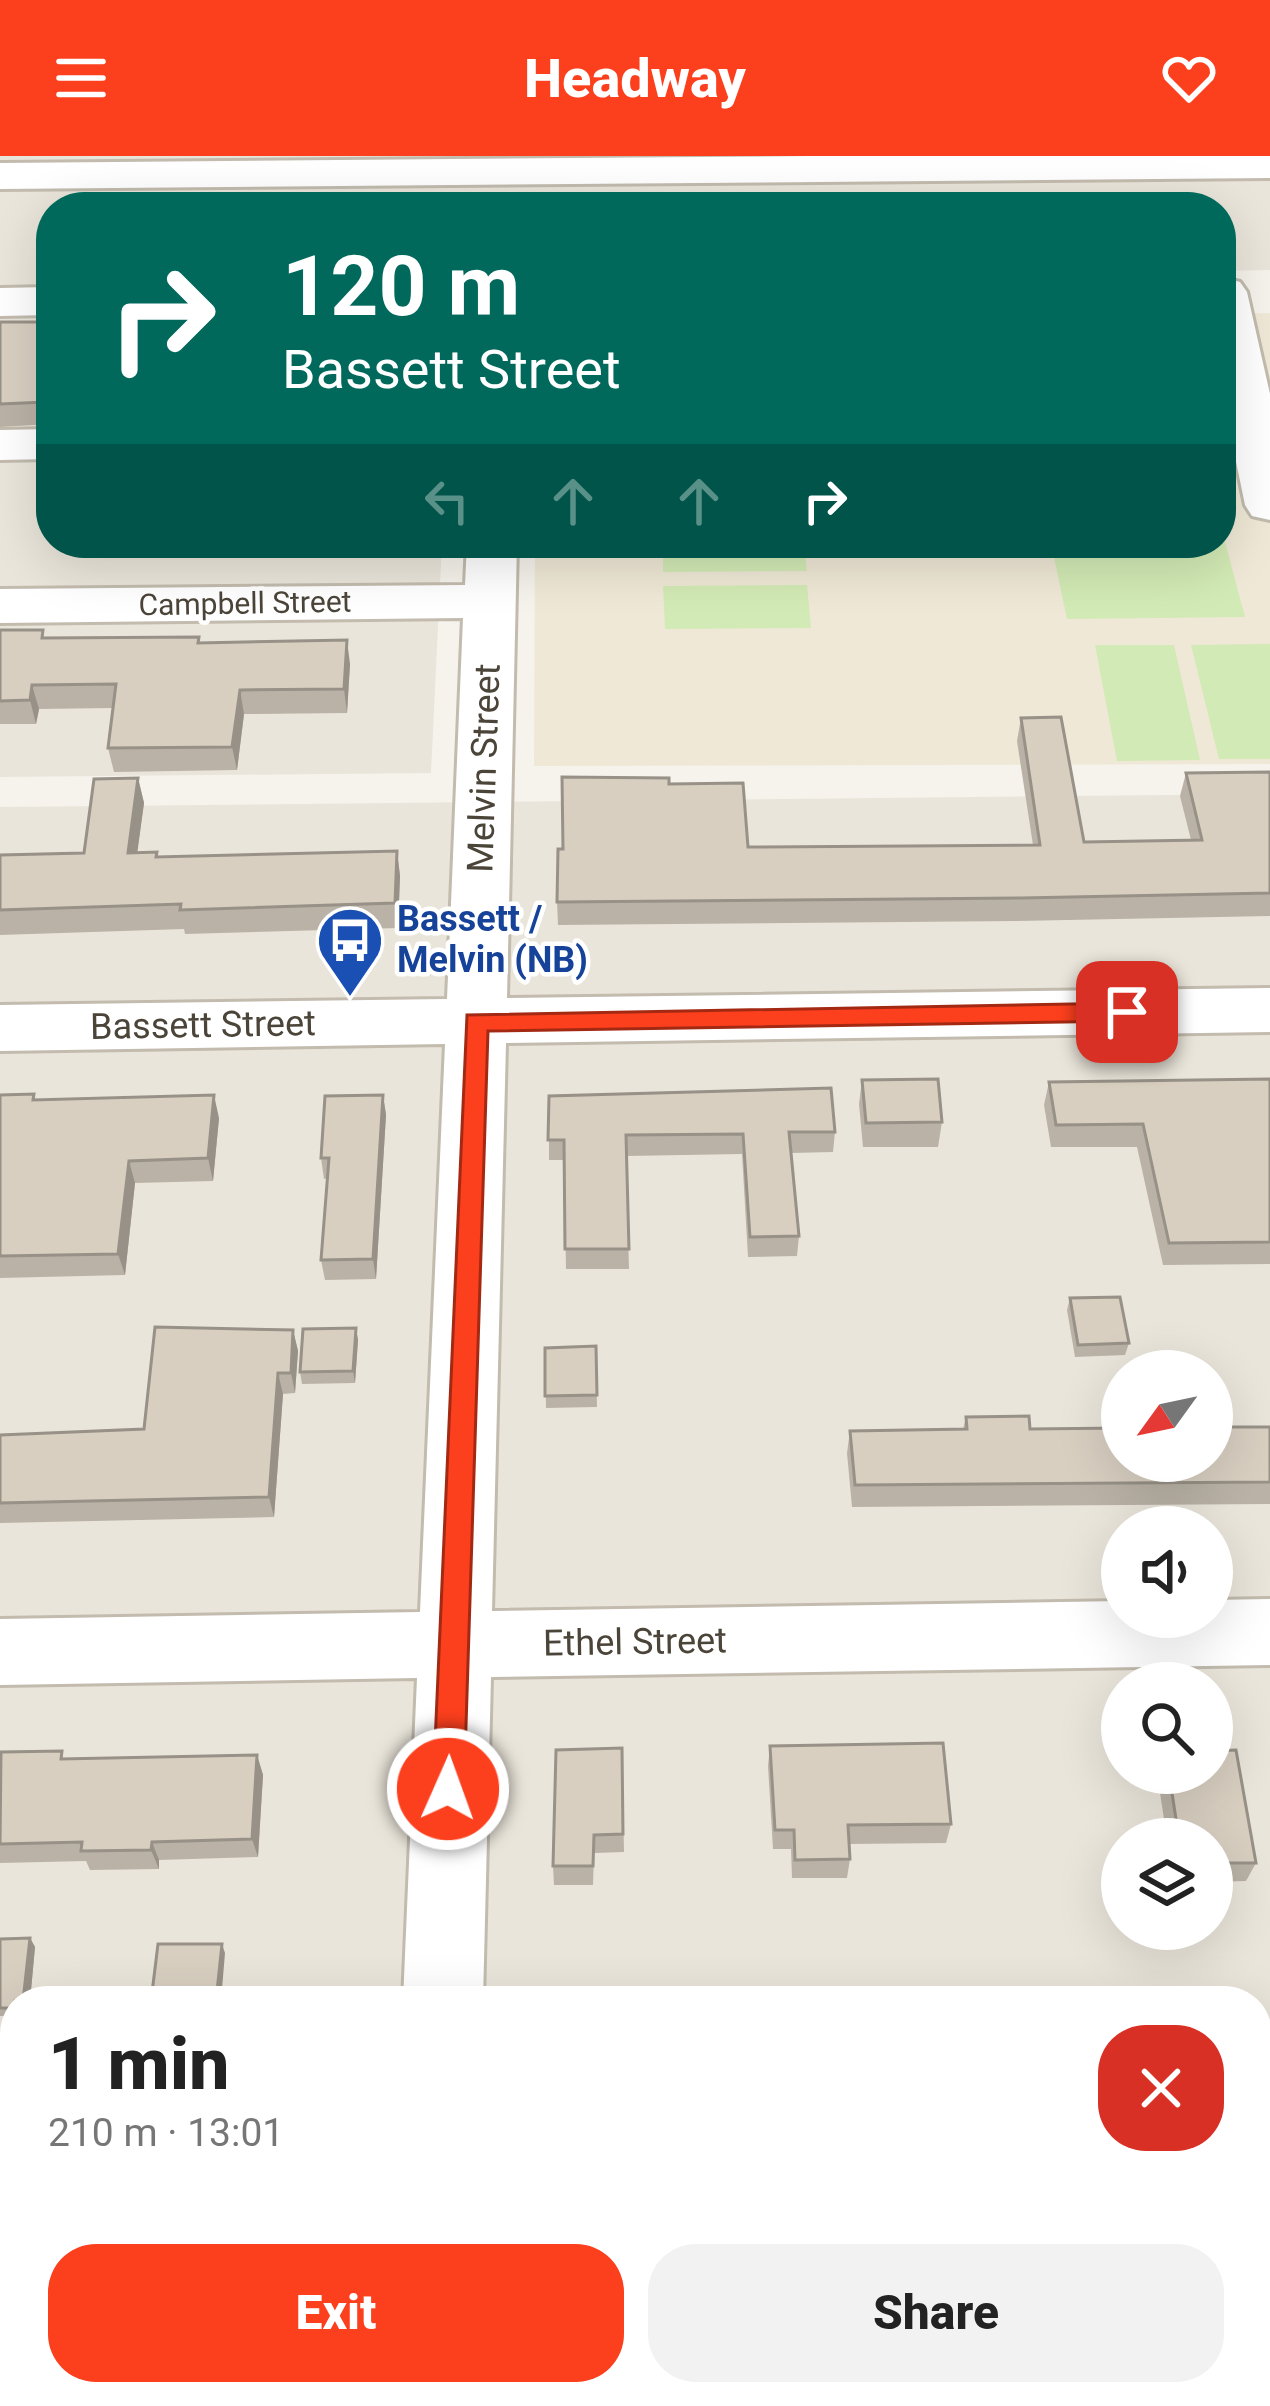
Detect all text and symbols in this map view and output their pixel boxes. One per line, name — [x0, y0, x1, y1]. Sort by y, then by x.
icon: menu — [48, 45, 114, 111]
icon: heart — [1156, 45, 1222, 111]
text: Headway — [524, 47, 746, 110]
text: 120 m — [282, 237, 520, 336]
icon: right — [84, 240, 240, 396]
text: Bassett Street — [282, 338, 621, 401]
icon: left — [414, 468, 480, 534]
icon: ahead — [540, 468, 606, 534]
icon: ahead — [666, 468, 732, 534]
icon: right — [792, 468, 858, 534]
street label: Campbell Street — [138, 584, 352, 622]
street label: Melvin Street — [459, 663, 509, 873]
place label: Bassett / Melvin (NB) — [397, 898, 588, 981]
bus stop icon: Bassett / Melvin (NB) — [315, 905, 385, 999]
pin — [1076, 961, 1178, 1063]
icon: arrive — [1094, 979, 1160, 1045]
street label: Bassett Street — [90, 1002, 316, 1048]
north arrow — [1101, 1350, 1233, 1482]
map controls — [1101, 1350, 1233, 1950]
button: sound — [1101, 1506, 1233, 1638]
street label: Ethel Street — [543, 1619, 727, 1665]
button: search — [1101, 1662, 1233, 1794]
position arrow — [385, 1726, 511, 1852]
button: layers — [1101, 1818, 1233, 1950]
text: 1 min — [48, 2022, 230, 2107]
button: close — [1098, 2025, 1224, 2151]
text: 210 m · 13:01 — [48, 2110, 284, 2156]
button: Exit — [48, 2244, 624, 2382]
button: Share — [648, 2244, 1224, 2382]

